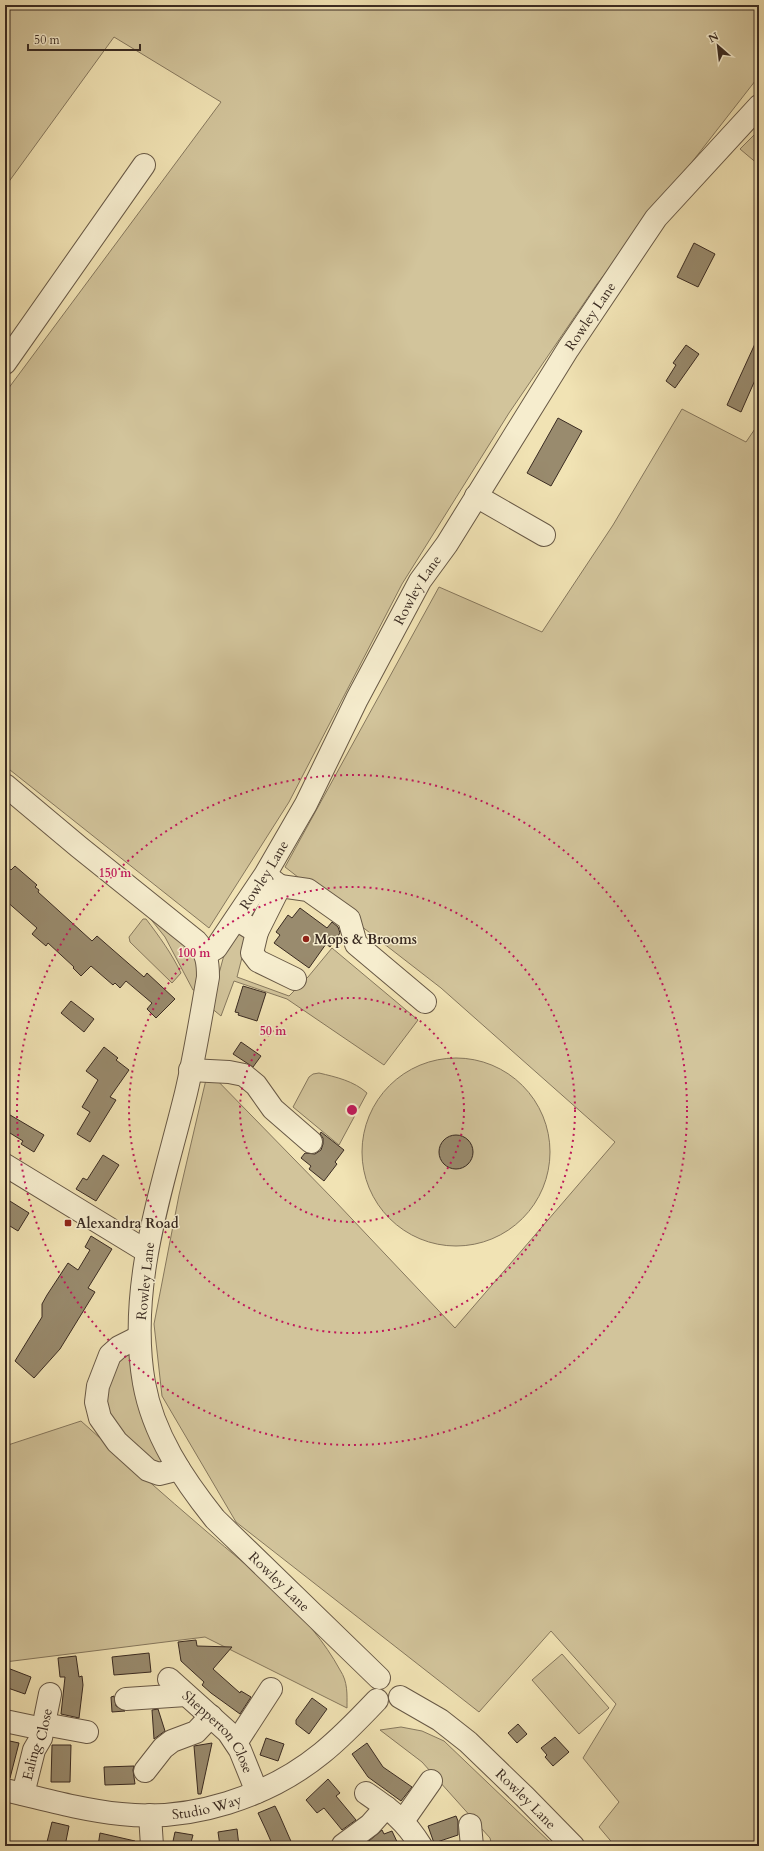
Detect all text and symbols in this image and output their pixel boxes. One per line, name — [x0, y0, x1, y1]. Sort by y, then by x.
scale bar — [28, 26, 140, 52]
north arrow — [698, 26, 738, 66]
text: N — [706, 29, 722, 46]
text: 50 m — [34, 32, 61, 48]
street label: Rowley Lane — [561, 279, 620, 354]
street label: Rowley Lane — [389, 551, 446, 628]
street label: Rowley Lane — [235, 837, 293, 914]
text: 150 m — [99, 865, 132, 881]
place label: Mops & Brooms — [314, 930, 417, 949]
marker: Mops & Brooms — [301, 934, 311, 944]
text: 100 m — [178, 945, 211, 961]
text: 50 m — [260, 1023, 287, 1039]
centre of rings — [345, 1103, 359, 1117]
place label: Alexandra Road — [76, 1214, 179, 1233]
marker: Alexandra Road — [63, 1218, 73, 1228]
street label: Rowley Lane — [132, 1241, 159, 1321]
street label: Rowley Lane — [244, 1548, 314, 1616]
street label: Shepperton Close — [178, 1686, 257, 1776]
street label: Ealing Close — [18, 1707, 57, 1782]
street label: Rowley Lane — [491, 1765, 560, 1833]
street label: Studio Way — [171, 1790, 245, 1824]

